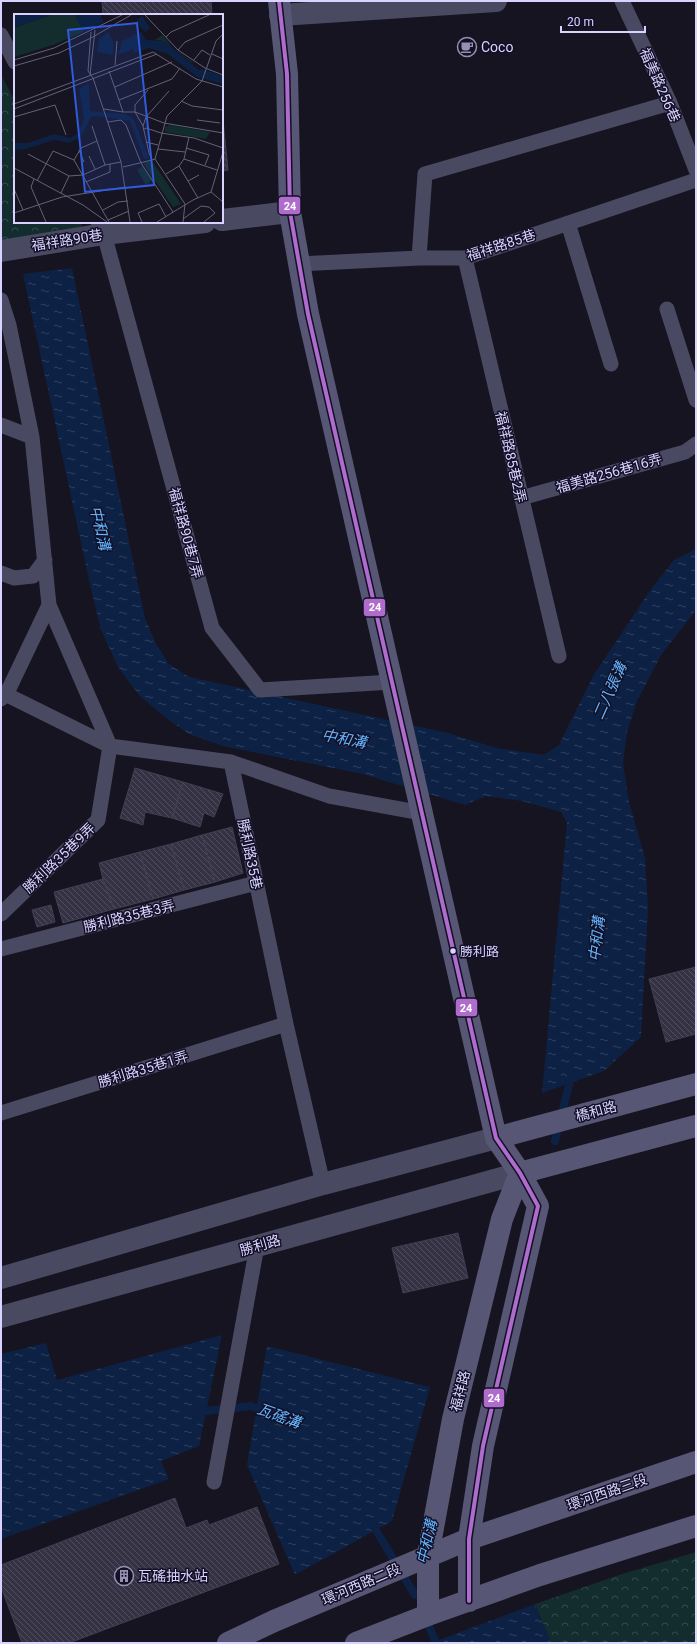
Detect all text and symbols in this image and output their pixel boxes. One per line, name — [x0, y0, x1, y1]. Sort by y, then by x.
scale bar — [561, 8, 645, 34]
inset map — [14, 14, 223, 223]
text: 20 m — [567, 15, 594, 29]
cafe icon: Coco — [456, 36, 478, 58]
place label: Coco — [481, 39, 513, 55]
street label: 福美路256巷 — [637, 45, 683, 125]
line badge: 24 — [278, 196, 301, 215]
text: 24 — [284, 200, 297, 213]
street label: 福祥路90巷 — [30, 226, 104, 254]
street label: 福祥路85巷 — [464, 226, 538, 264]
street label: 福祥路85巷2弄 — [493, 410, 529, 504]
street label: 福美路256巷16弄 — [554, 450, 664, 496]
street label: 福祥路90巷7弄 — [166, 486, 206, 580]
water label: 中和溝 — [86, 504, 114, 554]
line badge: 24 — [363, 598, 386, 617]
text: 24 — [369, 601, 382, 614]
water label: 二八張溝 — [590, 658, 631, 722]
water label: 中和溝 — [320, 726, 370, 753]
street label: 勝利路35巷 — [235, 817, 265, 891]
street label: 勝利路35巷9弄 — [20, 820, 98, 896]
street label: 勝利路35巷3弄 — [82, 897, 176, 935]
water label: 中和溝 — [586, 914, 609, 962]
place label: 勝利路 — [460, 944, 499, 959]
marker: 勝利路 — [448, 946, 458, 956]
line badge: 24 — [455, 998, 478, 1017]
text: 24 — [460, 1002, 473, 1015]
street label: 勝利路35巷1弄 — [96, 1048, 190, 1090]
street label: 橋和路 — [574, 1098, 618, 1124]
street label: 勝利路 — [238, 1232, 282, 1258]
street label: 福祥路 — [447, 1369, 473, 1413]
line badge: 24 — [483, 1388, 505, 1408]
text: 24 — [488, 1392, 501, 1405]
water label: 瓦磘溝 — [255, 1400, 305, 1433]
street label: 環河西路三段 — [565, 1471, 649, 1513]
water label: 中和溝 — [413, 1516, 441, 1566]
street label: 環河西路二段 — [319, 1560, 403, 1608]
building icon: 瓦磘抽水站 — [113, 1565, 135, 1587]
place label: 瓦磘抽水站 — [138, 1568, 208, 1584]

